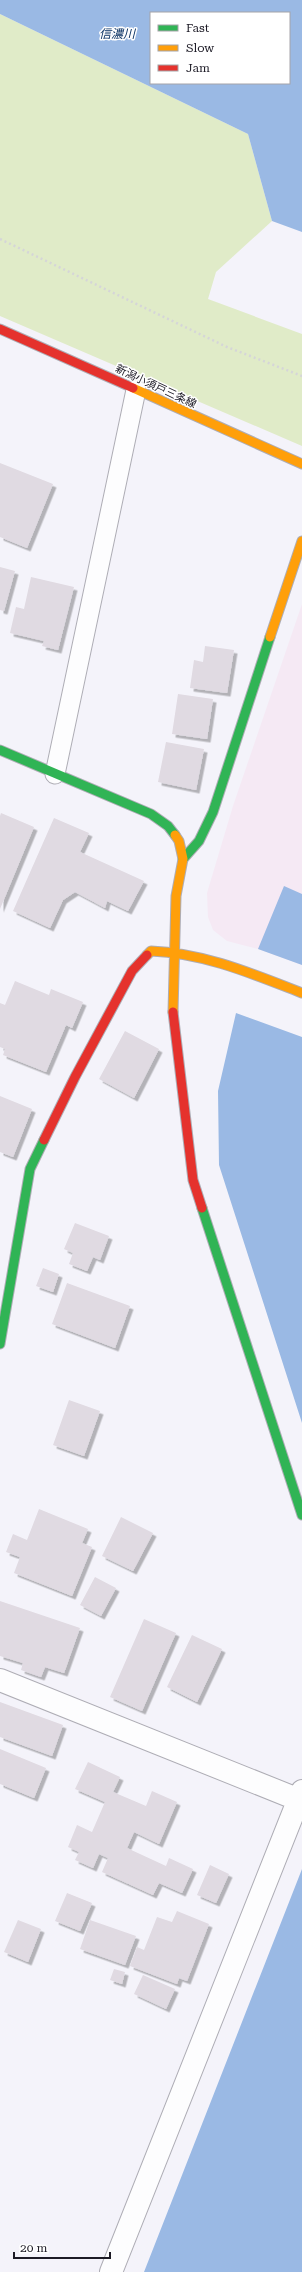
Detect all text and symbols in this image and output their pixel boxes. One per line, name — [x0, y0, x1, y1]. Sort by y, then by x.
legend — [150, 12, 290, 84]
text: Fast — [186, 21, 210, 35]
water label: 信濃川 — [99, 27, 137, 41]
text: Slow — [186, 41, 214, 55]
text: Jam — [186, 61, 210, 75]
street label: 新潟小須戸三条線 — [113, 362, 198, 411]
scale bar — [14, 2234, 110, 2260]
text: 20 m — [20, 2241, 47, 2255]

